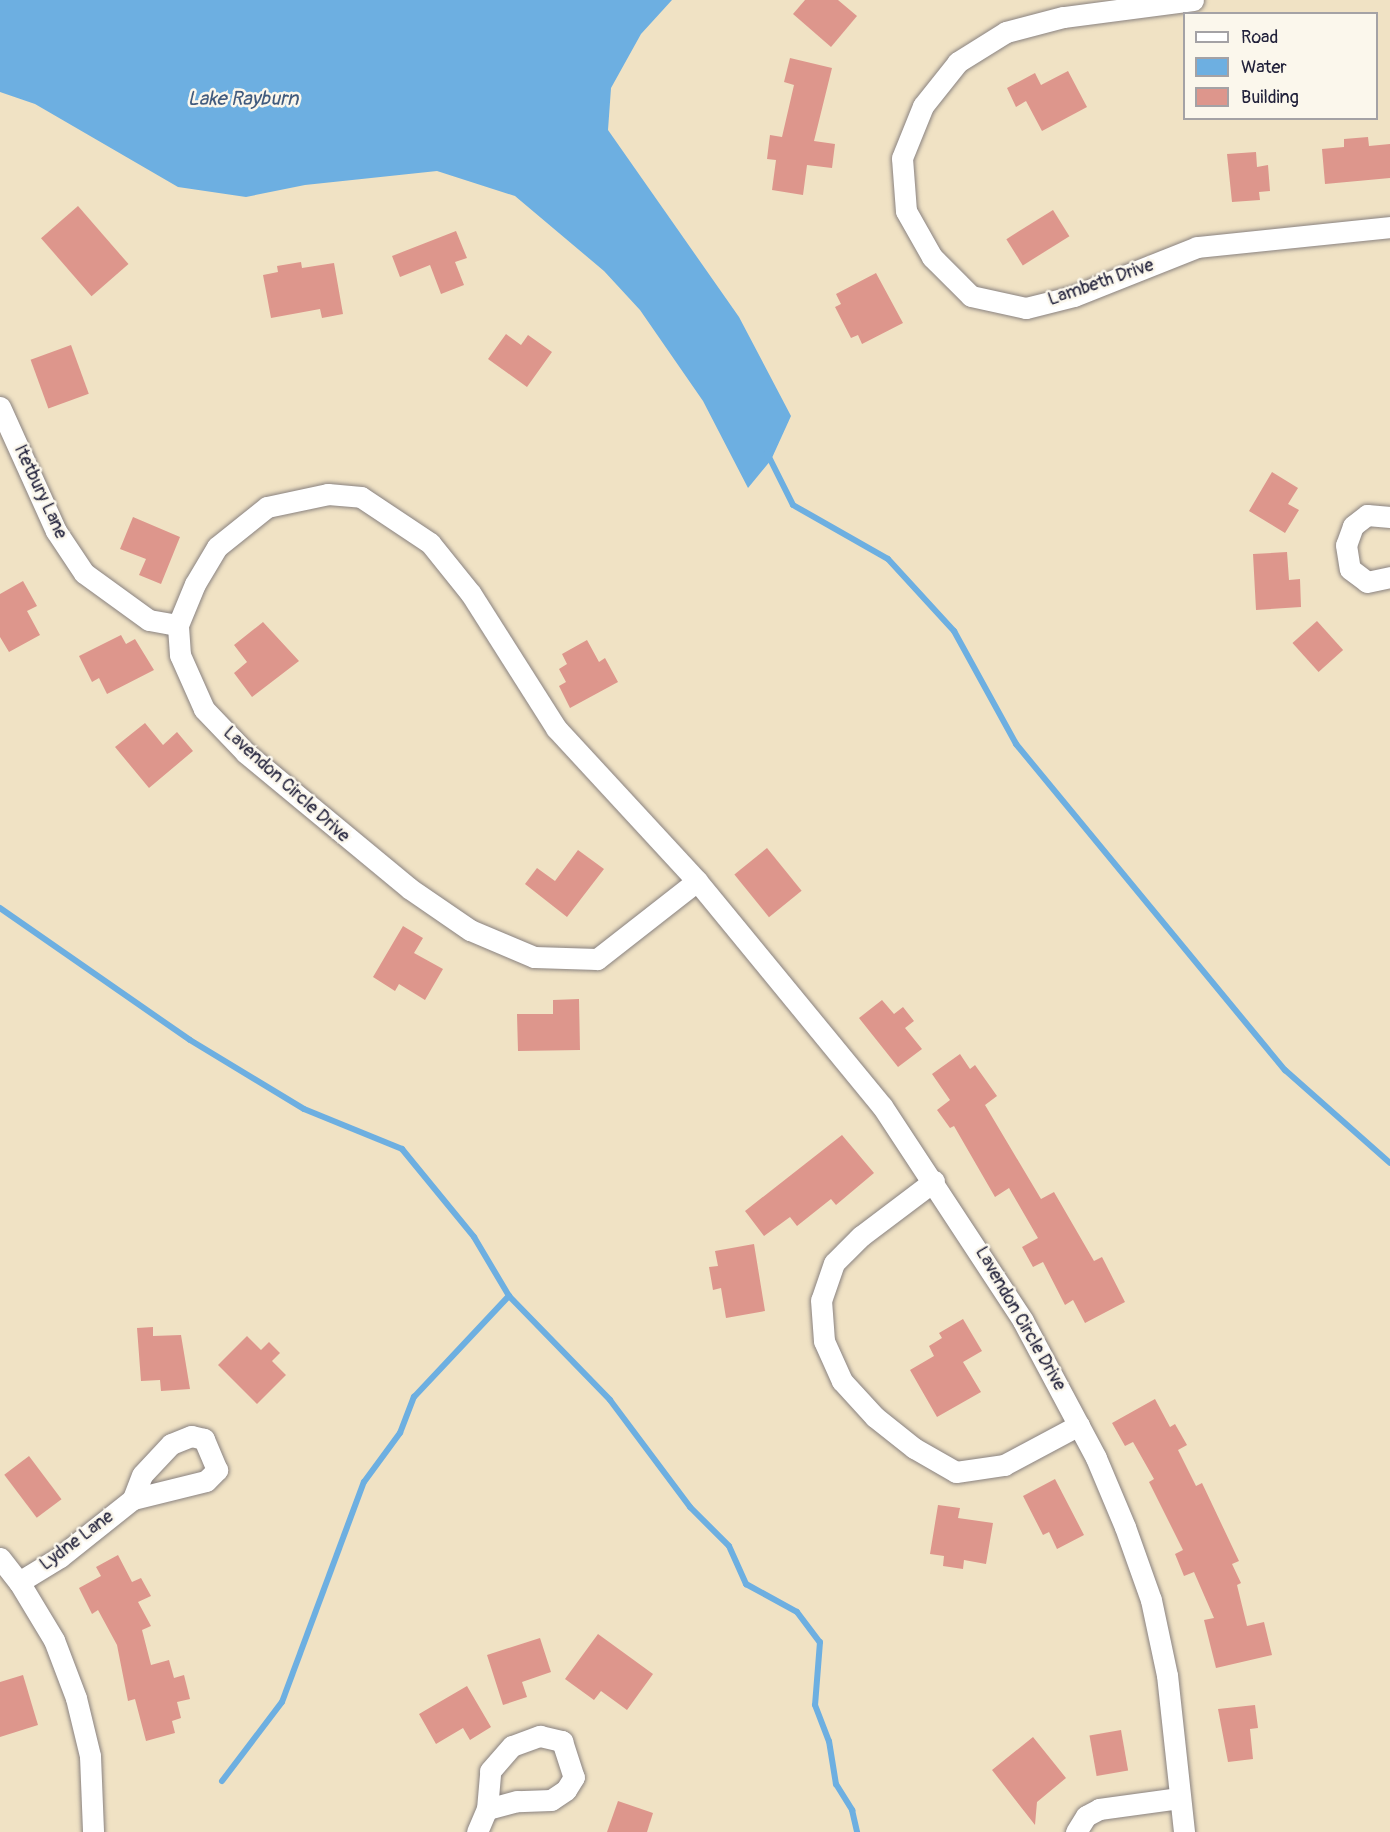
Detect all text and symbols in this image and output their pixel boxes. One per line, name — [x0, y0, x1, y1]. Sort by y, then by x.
legend — [1183, 12, 1378, 120]
text: Road — [1241, 26, 1278, 49]
text: Water — [1241, 56, 1287, 79]
water label: Lake Rayburn — [188, 86, 298, 110]
text: Building — [1241, 86, 1299, 109]
street label: Lambeth Drive — [1045, 255, 1157, 311]
street label: Itetbury Lane — [9, 441, 71, 543]
street label: Lavendon Circle Drive — [218, 723, 354, 847]
street label: Lavendon Circle Drive — [970, 1243, 1070, 1395]
street label: Lydne Lane — [36, 1506, 118, 1576]

